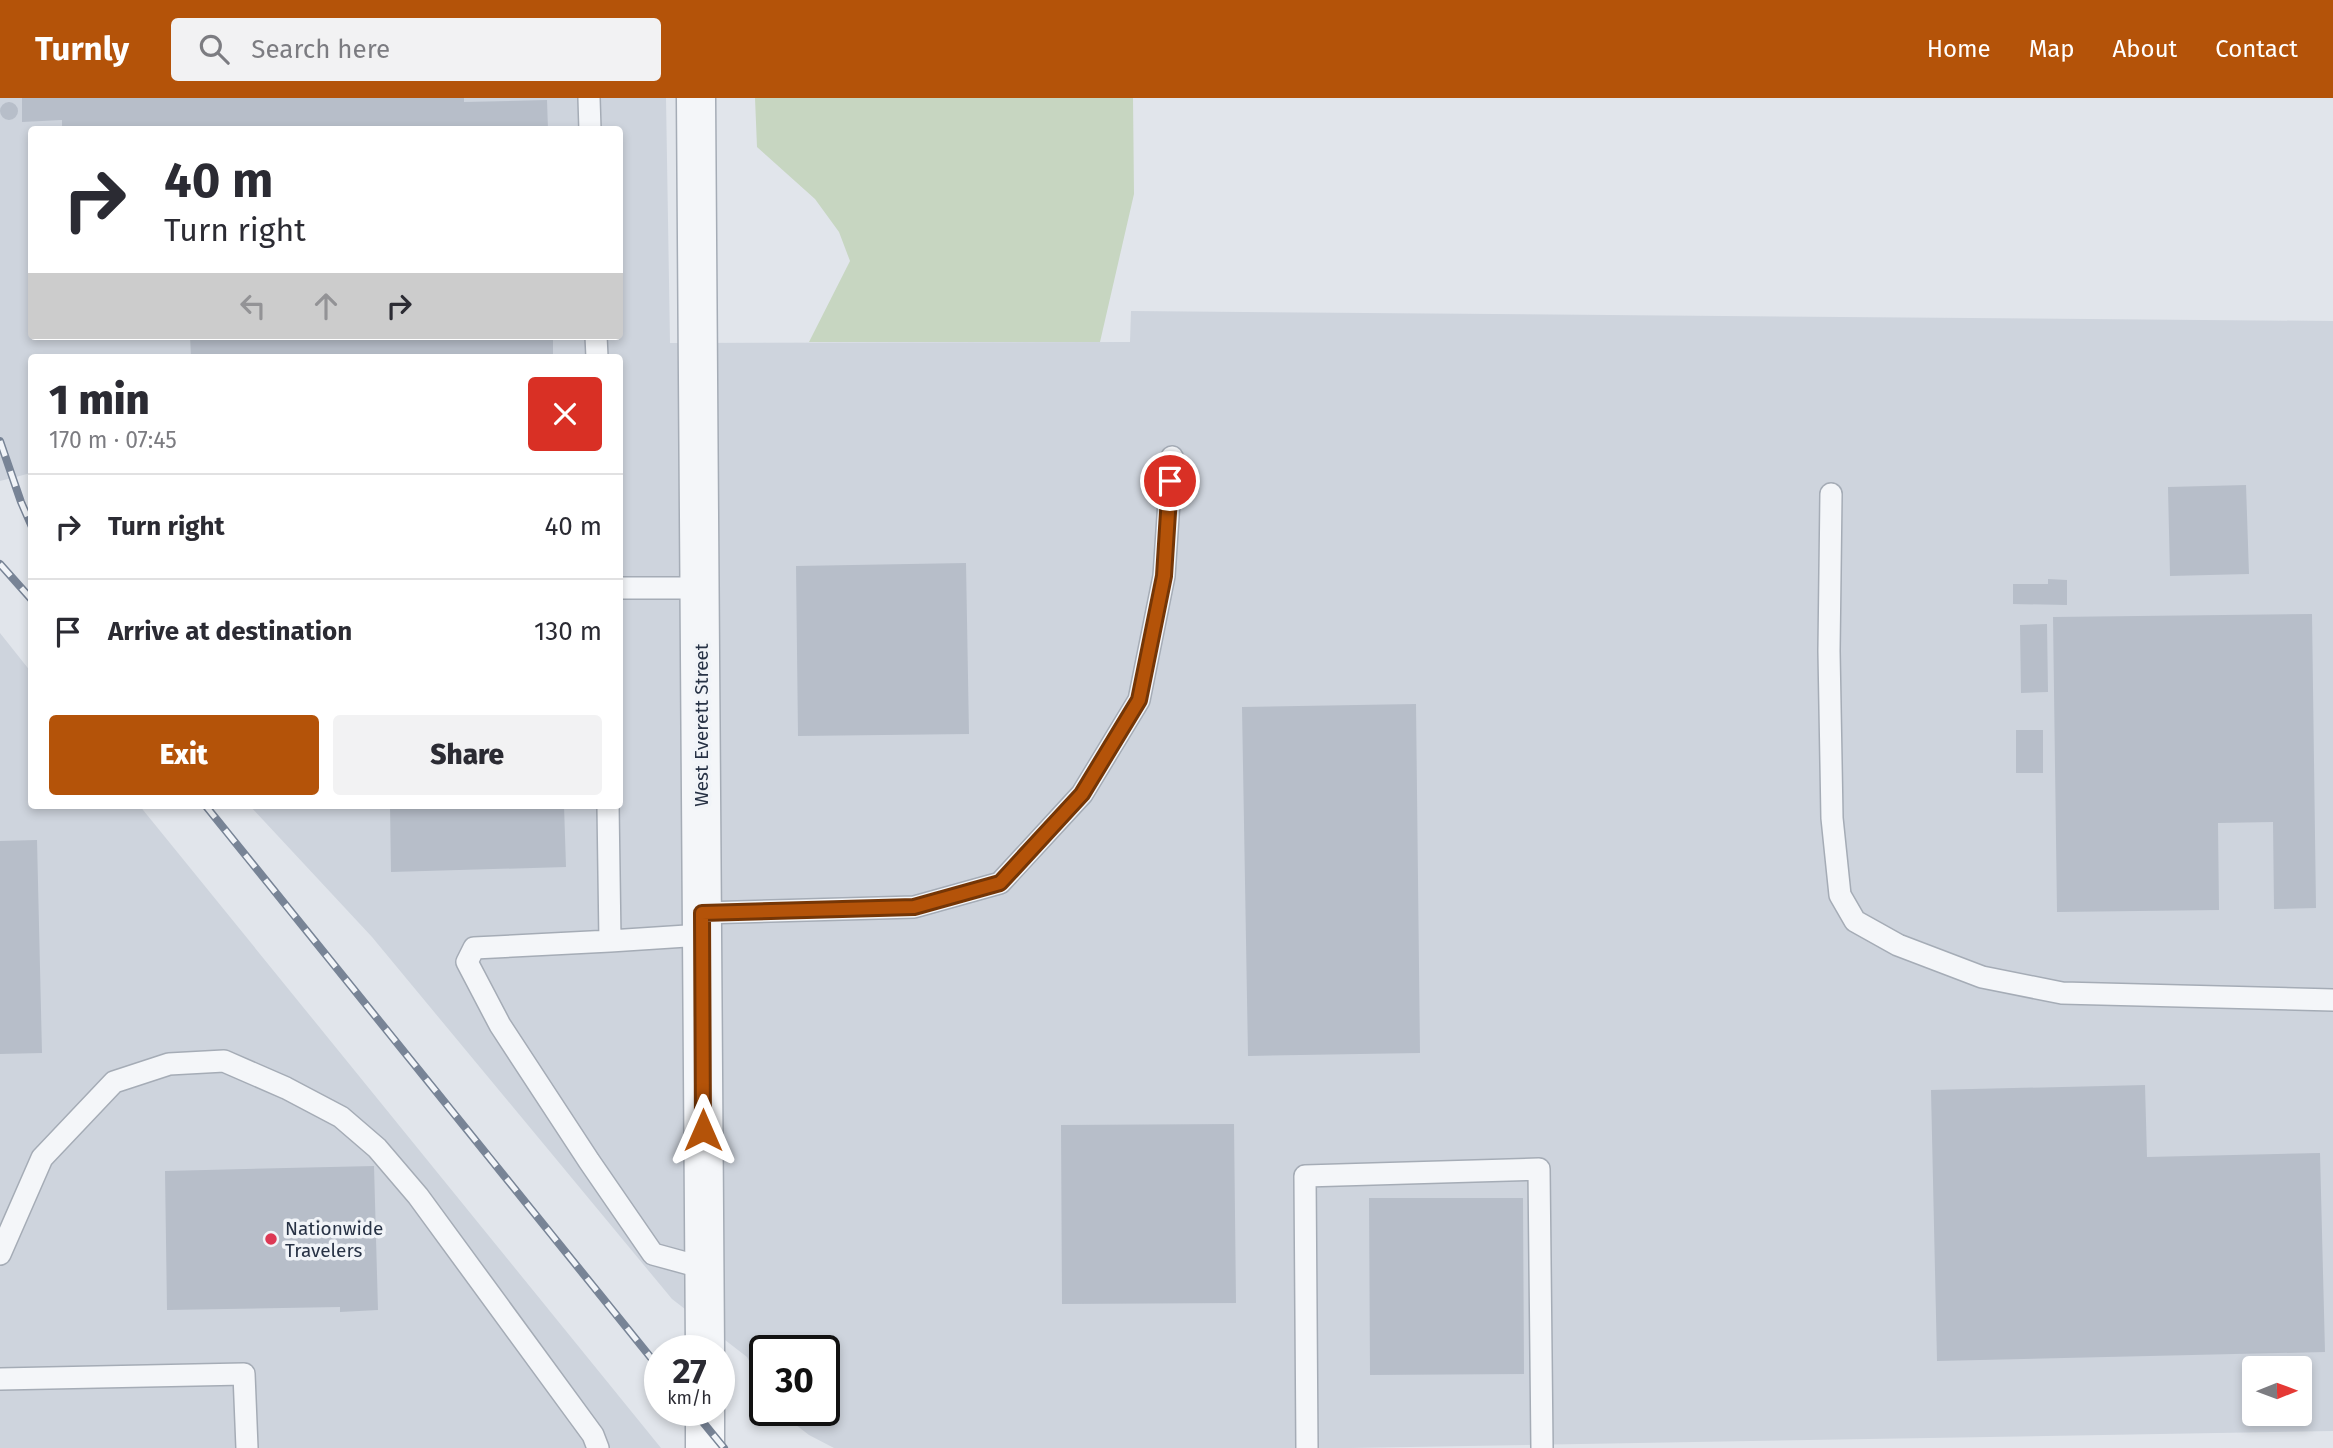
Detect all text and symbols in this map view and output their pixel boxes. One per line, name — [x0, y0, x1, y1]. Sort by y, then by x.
search box — [171, 18, 661, 81]
text: Turnly — [35, 29, 129, 69]
icon: search — [195, 30, 233, 68]
text: Search here — [251, 34, 390, 65]
text: Home — [1927, 35, 1991, 63]
text: Map — [2029, 35, 2075, 63]
text: About — [2113, 35, 2177, 63]
text: Contact — [2215, 35, 2298, 63]
text: 40 m — [164, 151, 273, 210]
icon: right — [49, 154, 140, 245]
text: Turn right — [164, 211, 306, 249]
icon: left — [234, 287, 272, 325]
icon: ahead — [307, 287, 345, 325]
icon: right — [380, 287, 418, 325]
text: 1 min — [49, 375, 150, 425]
button: close — [528, 377, 602, 451]
text: 170 m · 07:45 — [49, 426, 177, 454]
pin — [1140, 451, 1200, 511]
icon: arrive — [1151, 462, 1189, 500]
icon: right — [49, 508, 87, 546]
text: Turn right — [108, 511, 225, 542]
text: 40 m — [544, 511, 602, 542]
icon: arrive — [49, 613, 87, 651]
text: Arrive at destination — [108, 616, 352, 647]
text: 130 m — [534, 616, 602, 647]
street label: West Everett Street — [690, 643, 713, 807]
button: Exit — [49, 715, 319, 795]
button: Share — [333, 715, 602, 795]
position arrow — [666, 1093, 740, 1167]
place label: Nationwide Travelers — [285, 1217, 383, 1262]
marker: Nationwide Travelers — [263, 1231, 279, 1247]
speed limit sign: 30 — [749, 1335, 840, 1426]
text: 27 — [672, 1350, 707, 1392]
north arrow — [2242, 1356, 2312, 1426]
map controls — [2242, 1356, 2312, 1426]
text: km/h — [667, 1387, 712, 1409]

